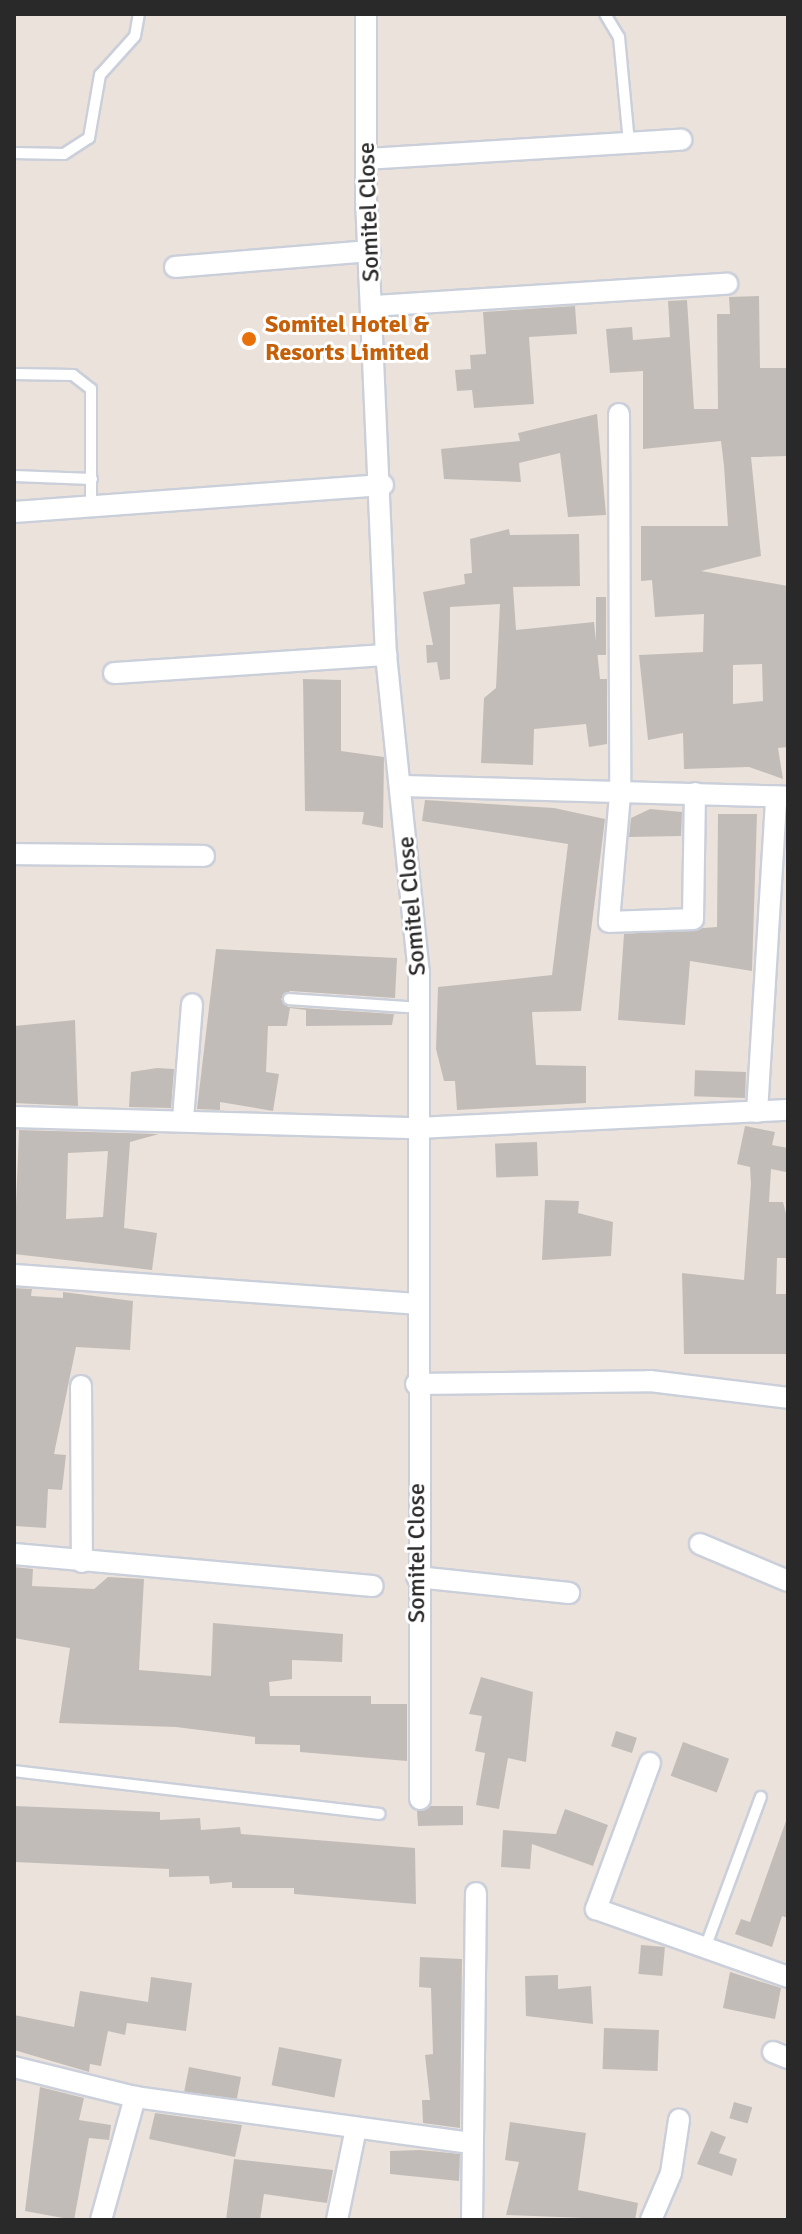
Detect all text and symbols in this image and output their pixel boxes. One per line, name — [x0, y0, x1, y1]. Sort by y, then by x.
street label: Somitel Close — [352, 141, 386, 283]
place label: Somitel Hotel & Resorts Limited — [265, 311, 429, 367]
marker: Somitel Hotel & Resorts Limited — [240, 330, 258, 348]
street label: Somitel Close — [392, 835, 432, 977]
street label: Somitel Close — [403, 1483, 431, 1623]

